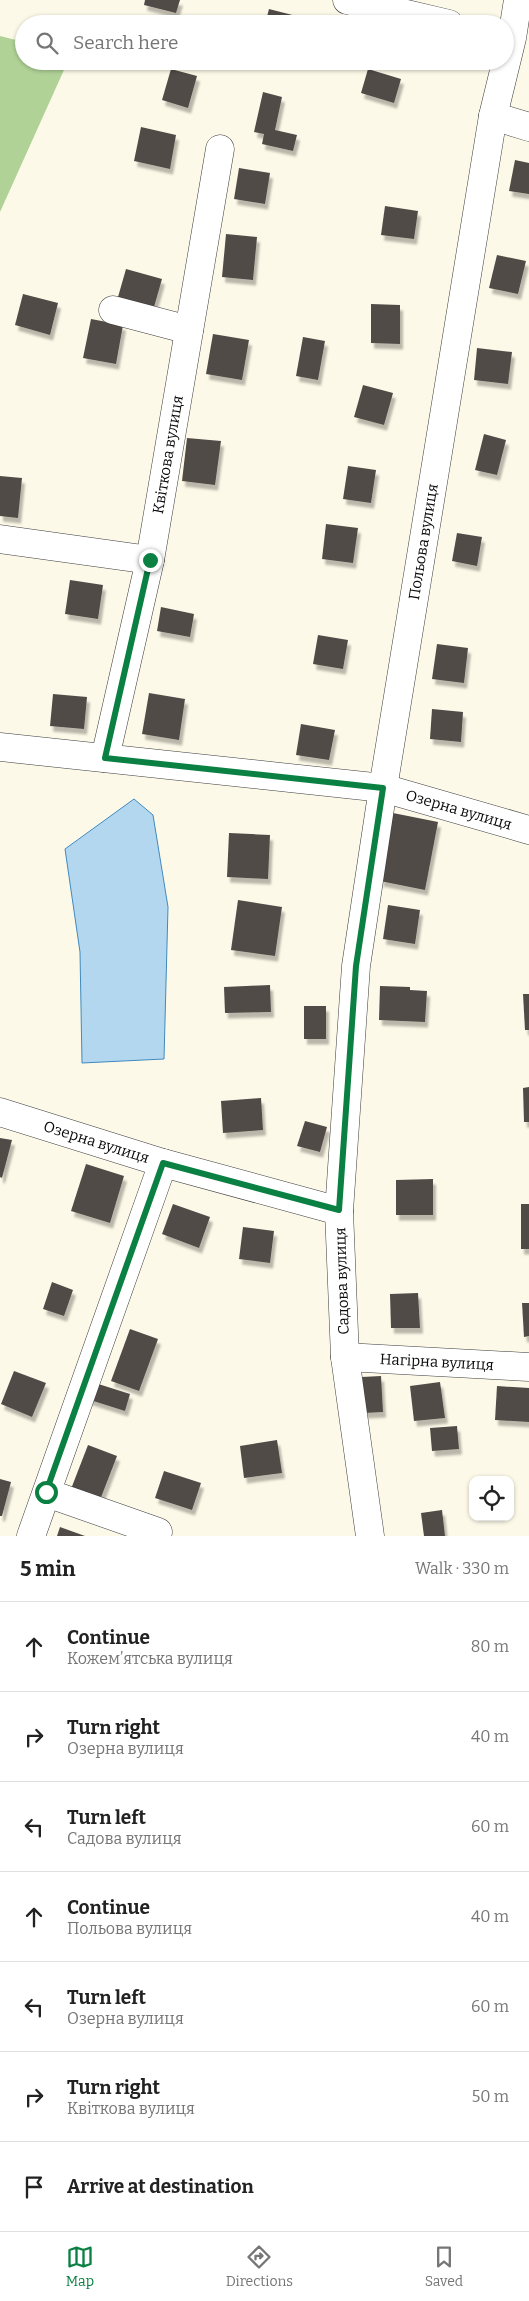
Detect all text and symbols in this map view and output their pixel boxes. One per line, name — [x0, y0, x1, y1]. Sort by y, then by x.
search box — [15, 15, 514, 70]
icon: search — [33, 29, 61, 57]
text: Search here — [73, 31, 178, 54]
street label: Квіткова вулиця — [149, 394, 187, 515]
street label: Польова вулиця — [405, 482, 442, 601]
route end — [139, 549, 162, 572]
street label: Озерна вулиця — [404, 786, 514, 834]
street label: Озерна вулиця — [41, 1117, 151, 1167]
street label: Садова вулиця — [331, 1227, 353, 1335]
street label: Нагірна вулиця — [379, 1350, 494, 1374]
map controls — [469, 1476, 514, 1521]
button: locate — [469, 1476, 514, 1521]
route start — [35, 1481, 58, 1504]
text: 5 min — [20, 1556, 76, 1582]
text: Walk · 330 m — [415, 1559, 509, 1578]
text: Continue — [67, 1626, 150, 1649]
icon: ahead — [20, 1633, 48, 1661]
text: 80 m — [471, 1637, 509, 1656]
text: Кожемʼятська вулиця — [67, 1649, 233, 1668]
text: Turn right — [67, 1716, 160, 1739]
icon: right — [20, 1723, 48, 1751]
text: 40 m — [471, 1727, 509, 1746]
text: Озерна вулиця — [67, 1739, 184, 1758]
text: Turn left — [67, 1806, 146, 1829]
icon: left — [20, 1813, 48, 1841]
text: 60 m — [471, 1817, 509, 1836]
text: Садова вулиця — [67, 1829, 182, 1848]
text: Continue — [67, 1896, 150, 1919]
icon: ahead — [20, 1903, 48, 1931]
text: 40 m — [471, 1907, 509, 1926]
text: Польова вулиця — [67, 1919, 192, 1938]
text: Turn left — [67, 1986, 146, 2009]
icon: left — [20, 1993, 48, 2021]
text: 60 m — [471, 1997, 509, 2016]
text: Озерна вулиця — [67, 2009, 184, 2028]
text: Turn right — [67, 2076, 160, 2099]
icon: right — [20, 2083, 48, 2111]
text: 50 m — [472, 2087, 509, 2106]
text: Квіткова вулиця — [67, 2099, 195, 2118]
icon: arrive — [20, 2173, 48, 2201]
text: Arrive at destination — [67, 2175, 254, 2198]
tab: Map — [66, 2243, 94, 2290]
tab: Directions — [226, 2243, 293, 2290]
tab: Saved — [425, 2243, 463, 2290]

